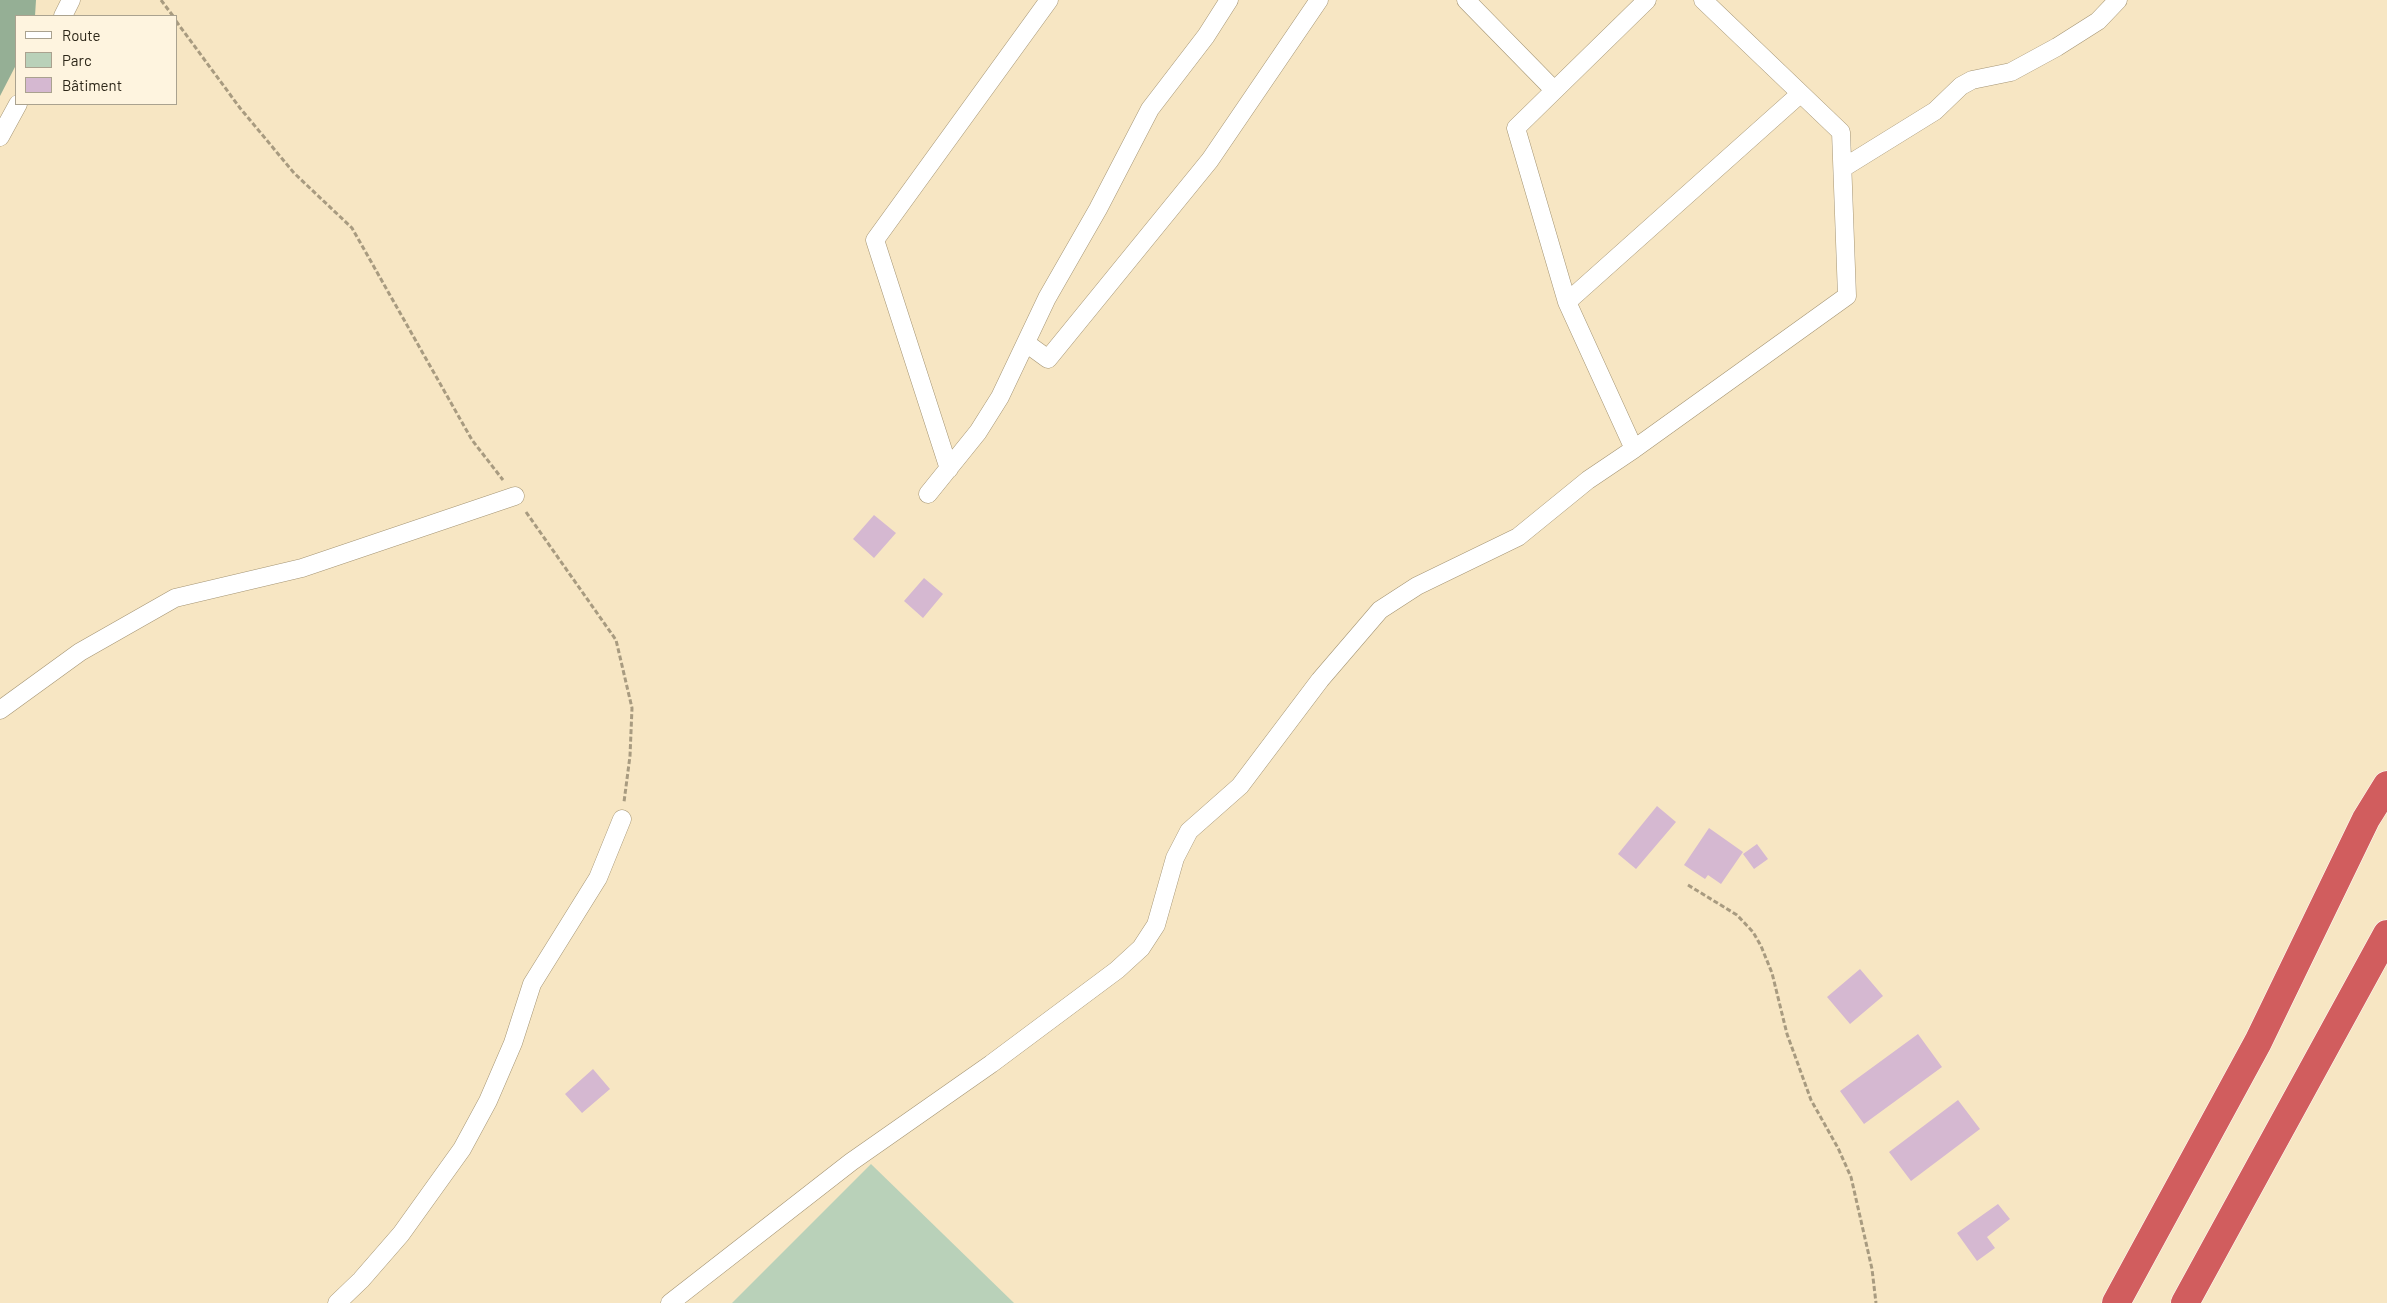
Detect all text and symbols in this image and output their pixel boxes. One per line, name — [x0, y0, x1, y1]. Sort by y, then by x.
legend — [15, 15, 178, 105]
text: Route — [62, 26, 101, 44]
text: Parc — [62, 51, 92, 69]
text: Bâtiment — [62, 76, 122, 94]

